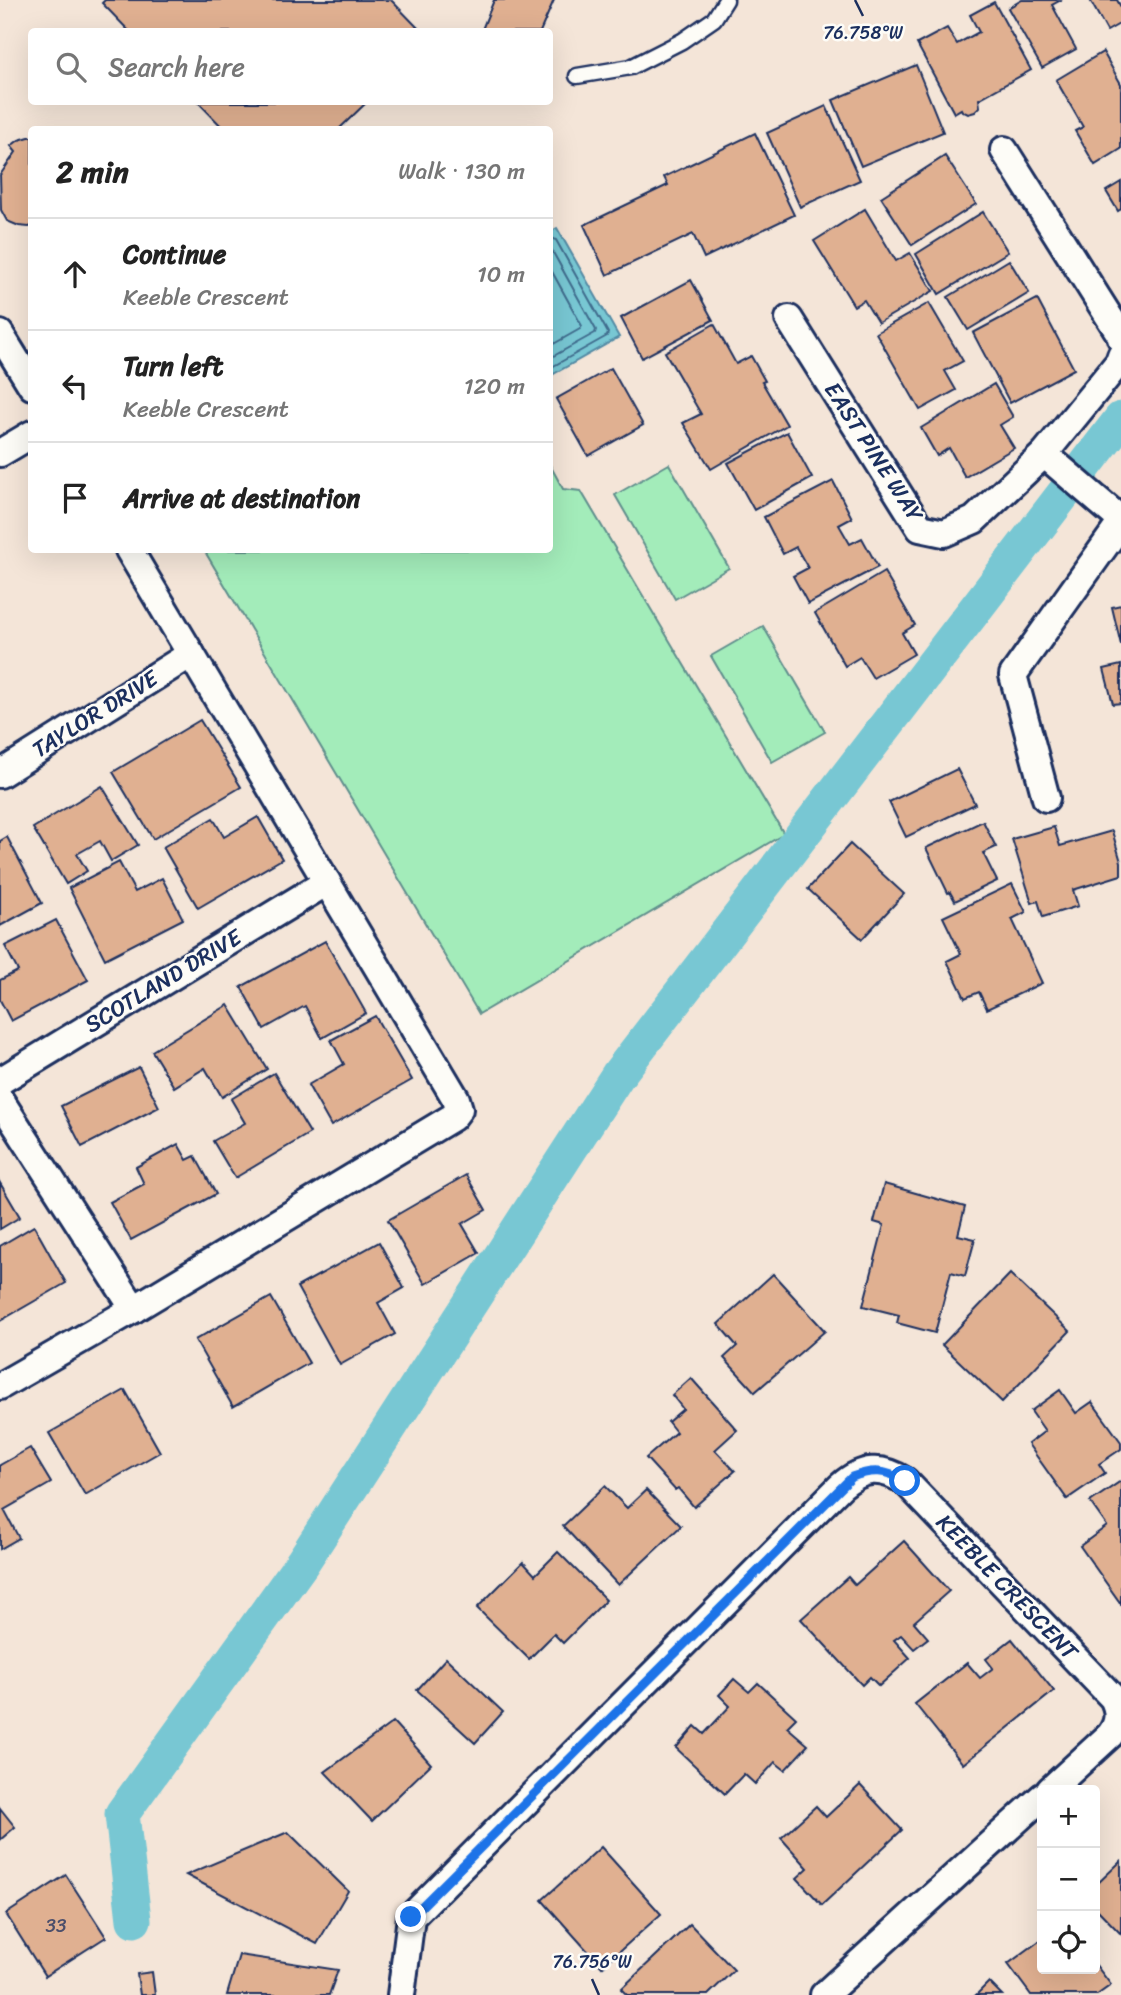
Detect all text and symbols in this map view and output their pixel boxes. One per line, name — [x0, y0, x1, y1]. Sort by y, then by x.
text: 76.758°W — [823, 17, 904, 49]
search box — [28, 28, 553, 105]
text: Search here — [108, 44, 245, 90]
icon: search — [52, 48, 90, 86]
text: 2 min — [56, 145, 129, 199]
text: Walk · 130 m — [398, 151, 525, 192]
text: Continue — [123, 231, 226, 277]
text: 10 m — [477, 254, 525, 295]
icon: ahead — [56, 255, 94, 293]
text: Keeble Crescent — [123, 277, 289, 318]
text: Turn left — [123, 343, 223, 389]
text: 120 m — [464, 366, 525, 407]
icon: left — [56, 367, 94, 405]
street label: EAST PINE WAY — [813, 373, 935, 531]
text: Keeble Crescent — [123, 389, 289, 430]
text: Arrive at destination — [123, 475, 360, 521]
icon: arrive — [56, 479, 94, 517]
street label: TAYLOR DRIVE — [24, 658, 167, 769]
street label: SCOTLAND DRIVE — [76, 917, 251, 1044]
route start — [889, 1465, 920, 1496]
street label: KEEBLE CRESCENT — [926, 1504, 1089, 1671]
map controls — [1037, 1785, 1100, 1974]
button: + — [1037, 1785, 1100, 1848]
button: − — [1037, 1848, 1100, 1911]
route end — [395, 1901, 426, 1932]
house number: 33 — [46, 1909, 67, 1942]
button: locate — [1037, 1911, 1100, 1974]
text: 76.756°W — [552, 1946, 633, 1978]

